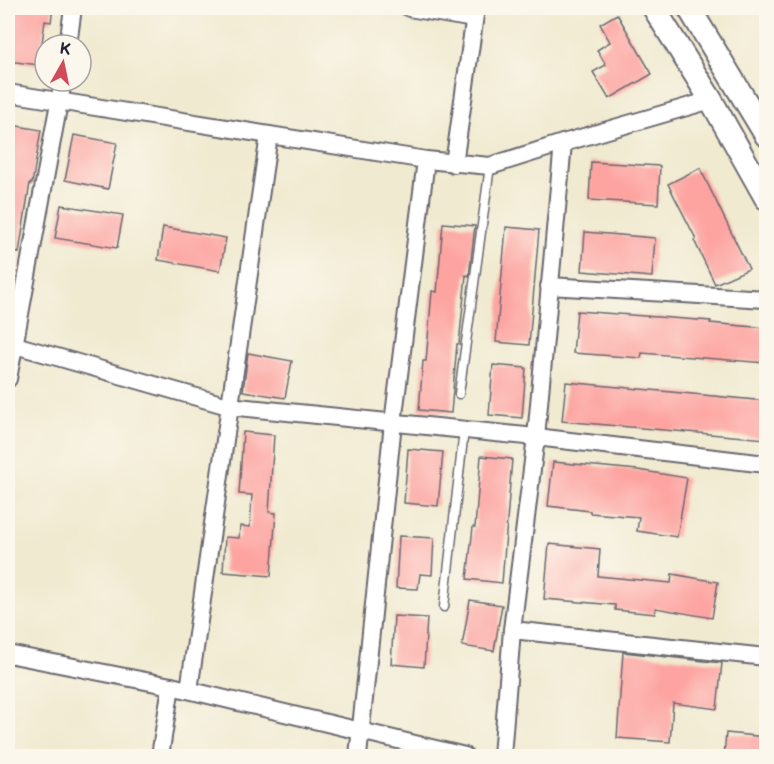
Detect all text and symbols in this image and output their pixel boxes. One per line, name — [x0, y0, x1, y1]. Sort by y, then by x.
north arrow — [33, 33, 93, 93]
text: K — [58, 39, 72, 60]

